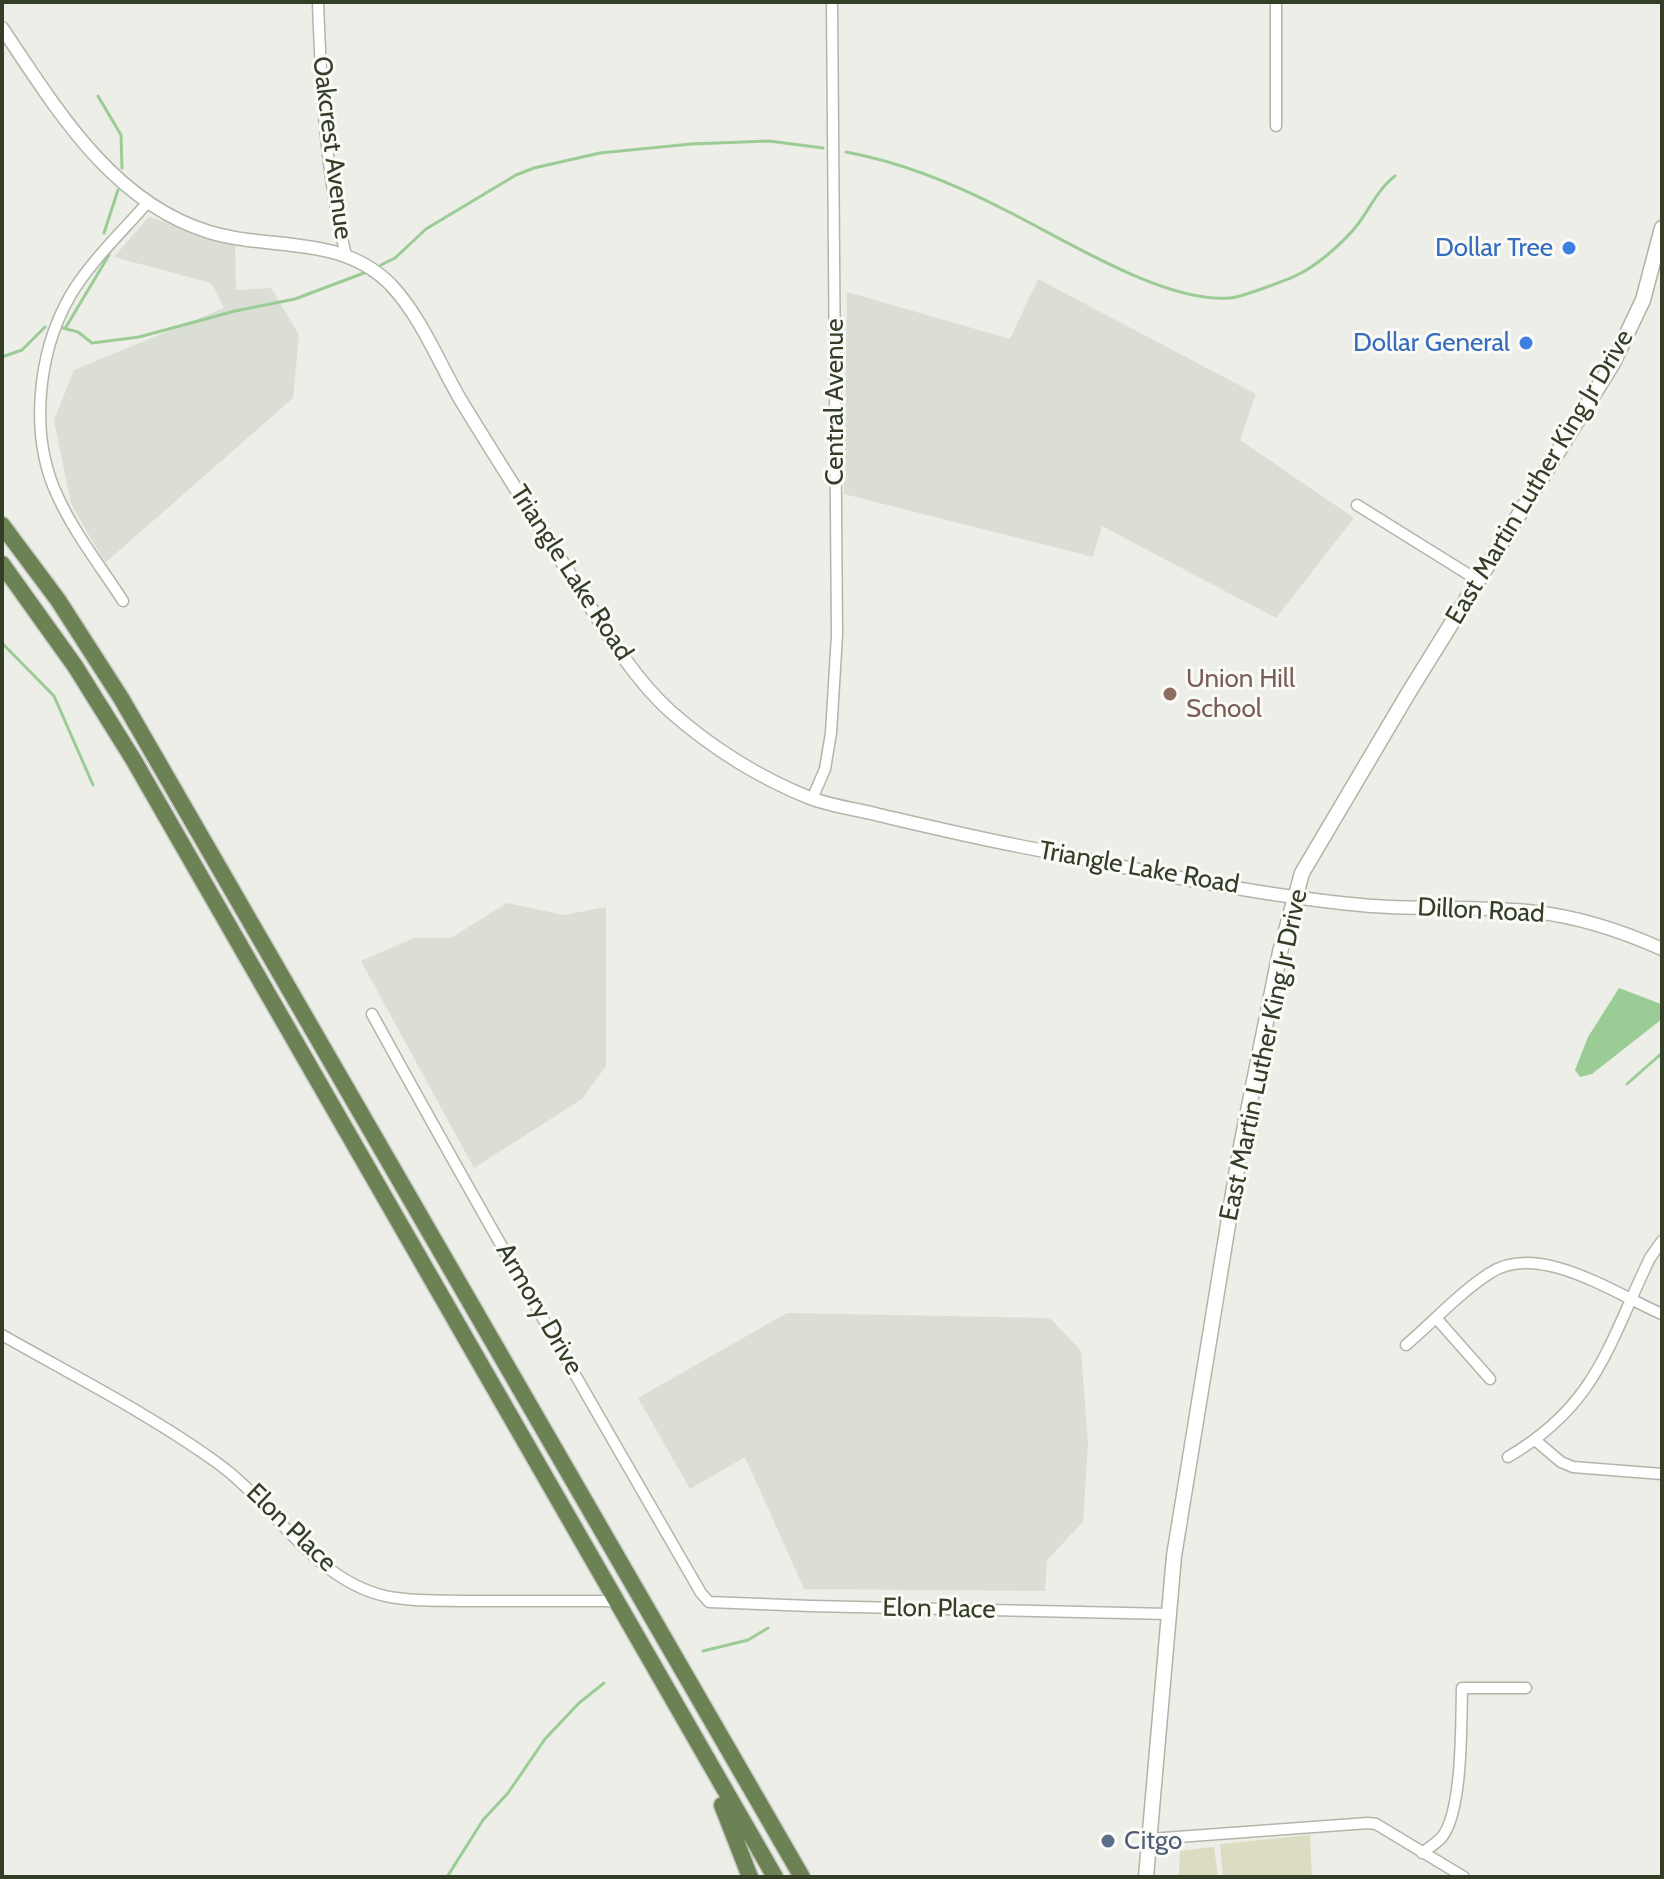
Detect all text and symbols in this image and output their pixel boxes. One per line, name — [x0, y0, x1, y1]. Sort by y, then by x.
street label: Oakcrest Avenue — [305, 55, 359, 241]
place label: Dollar Tree — [1435, 232, 1553, 264]
marker: Dollar Tree — [1560, 239, 1578, 257]
street label: Central Avenue — [819, 319, 851, 485]
street label: East Martin Luther King Jr Drive — [1440, 324, 1640, 630]
place label: Dollar General — [1353, 327, 1510, 359]
marker: Dollar General — [1517, 334, 1535, 352]
street label: Triangle Lake Road — [503, 480, 639, 666]
place label: Union Hill School — [1186, 663, 1295, 724]
marker: Union Hill School — [1161, 685, 1179, 703]
street label: Triangle Lake Road — [1037, 835, 1241, 901]
street label: East Martin Luther King Jr Drive — [1214, 886, 1314, 1224]
street label: Dillon Road — [1417, 892, 1545, 930]
street label: Armory Drive — [489, 1238, 589, 1380]
street label: Elon Place — [239, 1477, 343, 1579]
street label: Elon Place — [882, 1592, 996, 1626]
place label: Citgo — [1124, 1825, 1182, 1857]
marker: Citgo — [1099, 1832, 1117, 1850]

